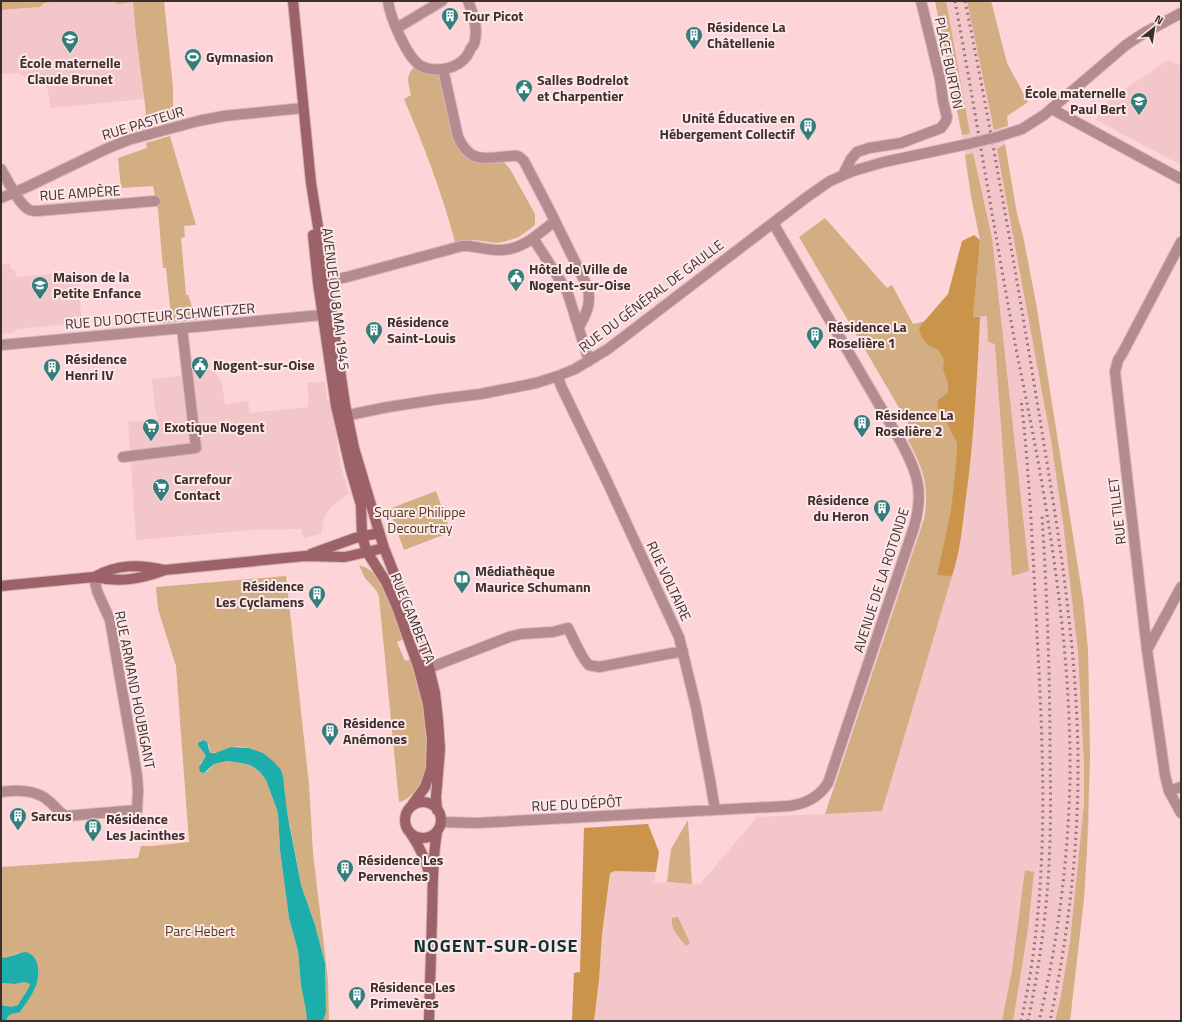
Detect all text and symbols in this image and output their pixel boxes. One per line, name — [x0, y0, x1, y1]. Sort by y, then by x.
place label: Tour Picot — [463, 5, 523, 26]
building icon: Tour Picot — [440, 6, 460, 31]
north arrow — [1134, 8, 1174, 48]
text: N — [1152, 11, 1166, 28]
street label: PLACE BURTON — [929, 15, 969, 111]
place label: Résidence La Châtellenie — [707, 16, 786, 53]
building icon: Résidence La Châtellenie — [684, 25, 704, 50]
school or university icon: École maternelle Claude Brunet — [60, 29, 80, 54]
place label: Gymnasion — [206, 46, 274, 67]
sports icon: Gymnasion — [183, 47, 203, 72]
place label: École maternelle Claude Brunet — [19, 52, 121, 89]
place label: Salles Bodrelot et Charpentier — [537, 69, 629, 106]
public building icon: Salles Bodrelot et Charpentier — [514, 78, 534, 103]
place label: École maternelle Paul Bert — [1025, 82, 1126, 119]
school or university icon: École maternelle Paul Bert — [1129, 91, 1149, 116]
street label: RUE PASTEUR — [99, 100, 187, 145]
place label: Unité Éducative en Hébergement Collectif — [659, 107, 795, 144]
building icon: Unité Éducative en Hébergement Collectif — [798, 116, 818, 141]
street label: RUE AMPÈRE — [39, 179, 121, 206]
street label: AVENUE DU 8 MAI 1945 — [317, 227, 356, 371]
street label: RUE DU GÉNÉRAL DE GAULLE — [574, 234, 728, 357]
place label: Hôtel de Ville de Nogent-sur-Oise — [529, 258, 631, 295]
place label: Maison de la Petite Enfance — [53, 266, 141, 303]
public building icon: Hôtel de Ville de Nogent-sur-Oise — [506, 267, 526, 292]
school or university icon: Maison de la Petite Enfance — [30, 275, 50, 300]
street label: RUE DU DOCTEUR SCHWEITZER — [64, 297, 256, 334]
place label: Résidence Saint-Louis — [387, 311, 456, 348]
place label: Résidence La Roselière 1 — [828, 316, 907, 353]
building icon: Résidence Saint-Louis — [364, 320, 384, 345]
building icon: Résidence La Roselière 1 — [805, 325, 825, 350]
place label: Résidence Henri IV — [65, 348, 127, 385]
place label: Nogent-sur-Oise — [213, 354, 315, 375]
public building icon: Nogent-sur-Oise — [190, 355, 210, 380]
building icon: Résidence Henri IV — [42, 357, 62, 382]
place label: Résidence La Roselière 2 — [875, 404, 954, 441]
building icon: Résidence La Roselière 2 — [852, 413, 872, 438]
place label: Exotique Nogent — [164, 416, 265, 437]
supermarket icon: Exotique Nogent — [141, 417, 161, 442]
place label: Carrefour Contact — [174, 468, 232, 505]
street label: RUE TILLET — [1102, 476, 1131, 546]
supermarket icon: Carrefour Contact — [151, 477, 171, 502]
place label: Résidence du Heron — [807, 489, 869, 526]
building icon: Résidence du Heron — [872, 498, 892, 523]
park label: Square Philippe Decourtray — [374, 501, 466, 538]
street label: AVENUE DE LA ROTONDE — [847, 504, 914, 655]
street label: RUE VOLTAIRE — [642, 537, 697, 624]
place label: Médiathèque Maurice Schumann — [475, 560, 591, 597]
street label: RUE GAMBETTA — [386, 569, 441, 667]
library icon: Médiathèque Maurice Schumann — [452, 569, 472, 594]
place label: Résidence Les Cyclamens — [216, 575, 304, 612]
building icon: Résidence Les Cyclamens — [307, 584, 327, 609]
street label: RUE ARMAND HOUBIGANT — [110, 609, 161, 771]
place label: Résidence Anémones — [343, 712, 407, 749]
building icon: Résidence Anémones — [320, 721, 340, 746]
street label: RUE DU DÉPÔT — [531, 791, 624, 816]
place label: Sarcus — [31, 805, 72, 826]
building icon: Sarcus — [8, 806, 28, 831]
place label: Résidence Les Jacinthes — [106, 808, 185, 845]
building icon: Résidence Les Jacinthes — [83, 817, 103, 842]
place label: Résidence Les Pervenches — [358, 849, 444, 886]
building icon: Résidence Les Pervenches — [335, 858, 355, 883]
park label: Parc Hebert — [165, 920, 235, 941]
district label: NOGENT-SUR-OISE — [414, 932, 578, 959]
place label: Résidence Les Primevères — [370, 976, 456, 1013]
building icon: Résidence Les Primevères — [347, 985, 367, 1010]

